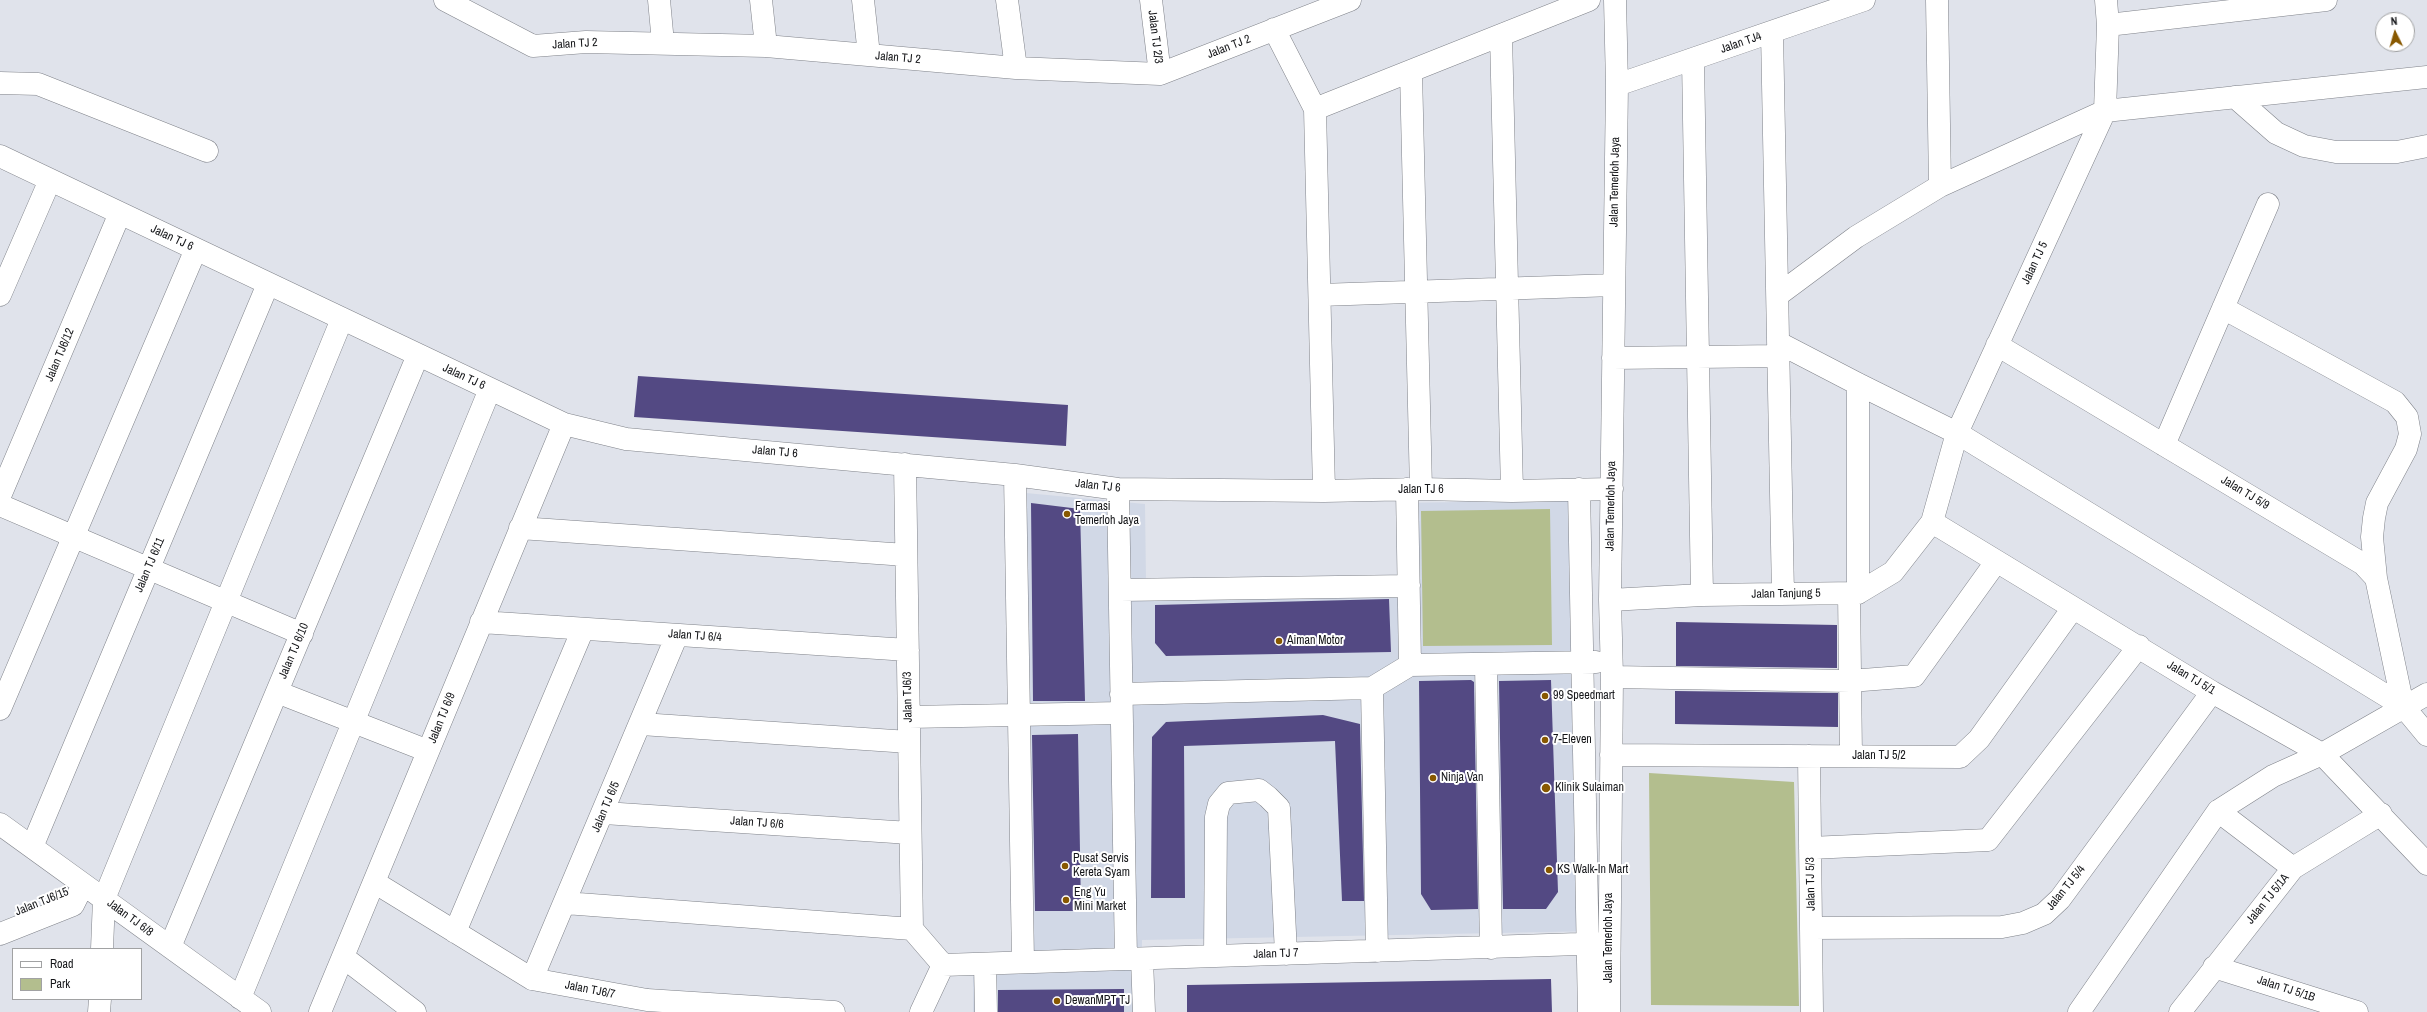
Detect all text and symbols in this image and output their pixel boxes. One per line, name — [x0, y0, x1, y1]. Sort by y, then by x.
street label: Jalan TJ 2/3 — [1145, 10, 1165, 64]
north arrow — [2375, 12, 2415, 52]
text: N — [2390, 14, 2398, 28]
street label: Jalan TJ4 — [1718, 29, 1764, 57]
street label: Jalan TJ 2 — [1205, 32, 1253, 62]
street label: Jalan TJ 2 — [552, 36, 598, 52]
street label: Jalan TJ 2 — [875, 49, 921, 67]
street label: Jalan Temerloh Jaya — [1607, 137, 1623, 227]
street label: Jalan TJ 6 — [148, 222, 196, 254]
street label: Jalan TJ 5 — [2019, 239, 2051, 287]
street label: Jalan TJ6/12 — [42, 326, 78, 384]
street label: Jalan TJ 6 — [440, 361, 488, 393]
street label: Jalan TJ 6 — [752, 443, 798, 461]
street label: Jalan Temerloh Jaya — [1603, 461, 1619, 551]
street label: Jalan TJ 5/9 — [2218, 473, 2272, 513]
street label: Jalan TJ 6 — [1075, 476, 1121, 496]
street label: Jalan TJ 6 — [1398, 483, 1444, 497]
place label: Farmasi Temerloh Jaya — [1075, 500, 1139, 528]
marker: Farmasi Temerloh Jaya — [1062, 509, 1072, 519]
street label: Jalan TJ 6/11 — [132, 535, 168, 595]
street label: Jalan Tanjung 5 — [1751, 586, 1821, 602]
street label: Jalan TJ 6/10 — [276, 621, 312, 681]
street label: Jalan TJ 6/4 — [668, 627, 722, 645]
place label: Aiman Motor — [1287, 634, 1343, 648]
marker: Aiman Motor — [1274, 636, 1284, 646]
street label: Jalan TJ 5/1 — [2164, 658, 2218, 698]
street label: Jalan TJ6/3 — [900, 671, 916, 723]
place label: 99 Speedmart — [1553, 689, 1615, 703]
street label: Jalan TJ 6/9 — [425, 690, 459, 746]
marker: 99 Speedmart — [1540, 691, 1550, 701]
place label: 7-Eleven — [1553, 733, 1592, 747]
marker: 7-Eleven — [1540, 735, 1550, 745]
street label: Jalan TJ 5/2 — [1852, 749, 1906, 763]
place label: Ninja Van — [1441, 771, 1483, 785]
marker: Ninja Van — [1428, 773, 1438, 783]
street label: Jalan TJ 6/5 — [589, 780, 623, 834]
place label: Klinik Sulaiman — [1555, 781, 1624, 795]
marker: Klinik Sulaiman — [1540, 782, 1552, 794]
street label: Jalan TJ 6/6 — [730, 814, 784, 832]
place label: Pusat Servis Kereta Syam — [1073, 852, 1130, 880]
street label: Jalan TJ 5/3 — [1803, 857, 1819, 911]
marker: Pusat Servis Kereta Syam — [1060, 861, 1070, 871]
place label: KS Walk-In Mart — [1557, 863, 1628, 877]
street label: Jalan TJ 5/4 — [2044, 863, 2088, 913]
marker: KS Walk-In Mart — [1544, 865, 1554, 875]
street label: Jalan TJ 5/1A — [2243, 871, 2293, 927]
street label: Jalan TJ6/15 — [13, 885, 71, 919]
place label: Eng Yu Mini Market — [1074, 886, 1126, 914]
street label: Jalan Temerloh Jaya — [1602, 893, 1616, 983]
marker: Eng Yu Mini Market — [1061, 895, 1071, 905]
street label: Jalan TJ 6/8 — [104, 896, 156, 940]
street label: Jalan TJ 7 — [1253, 946, 1299, 962]
legend — [12, 948, 142, 1000]
text: Road — [50, 956, 74, 972]
street label: Jalan TJ 5/1B — [2255, 973, 2317, 1005]
text: Park — [50, 976, 70, 992]
street label: Jalan TJ6/7 — [564, 978, 616, 1002]
place label: DewanMPT TJ — [1065, 994, 1130, 1008]
marker: DewanMPT TJ — [1052, 996, 1062, 1006]

